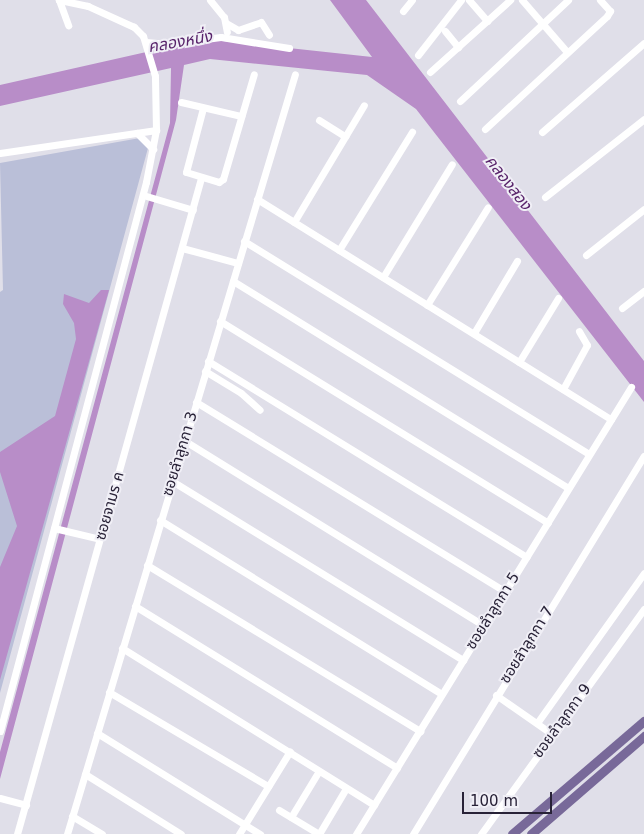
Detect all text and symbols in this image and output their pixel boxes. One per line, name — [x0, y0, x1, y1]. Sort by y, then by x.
water label: คลองหนึ่ง — [147, 27, 213, 57]
water label: คลองสอง — [481, 152, 535, 214]
street label: ซอยลำลูกกา 3 — [159, 410, 201, 498]
street label: ซอยจามร ค — [92, 470, 128, 542]
street label: ซอยลำลูกกา 5 — [462, 569, 524, 653]
street label: ซอยลำลูกกา 7 — [496, 603, 558, 687]
street label: ซอยลำลูกกา 9 — [529, 680, 595, 762]
scale bar — [464, 782, 554, 814]
text: 100 m — [470, 792, 518, 810]

